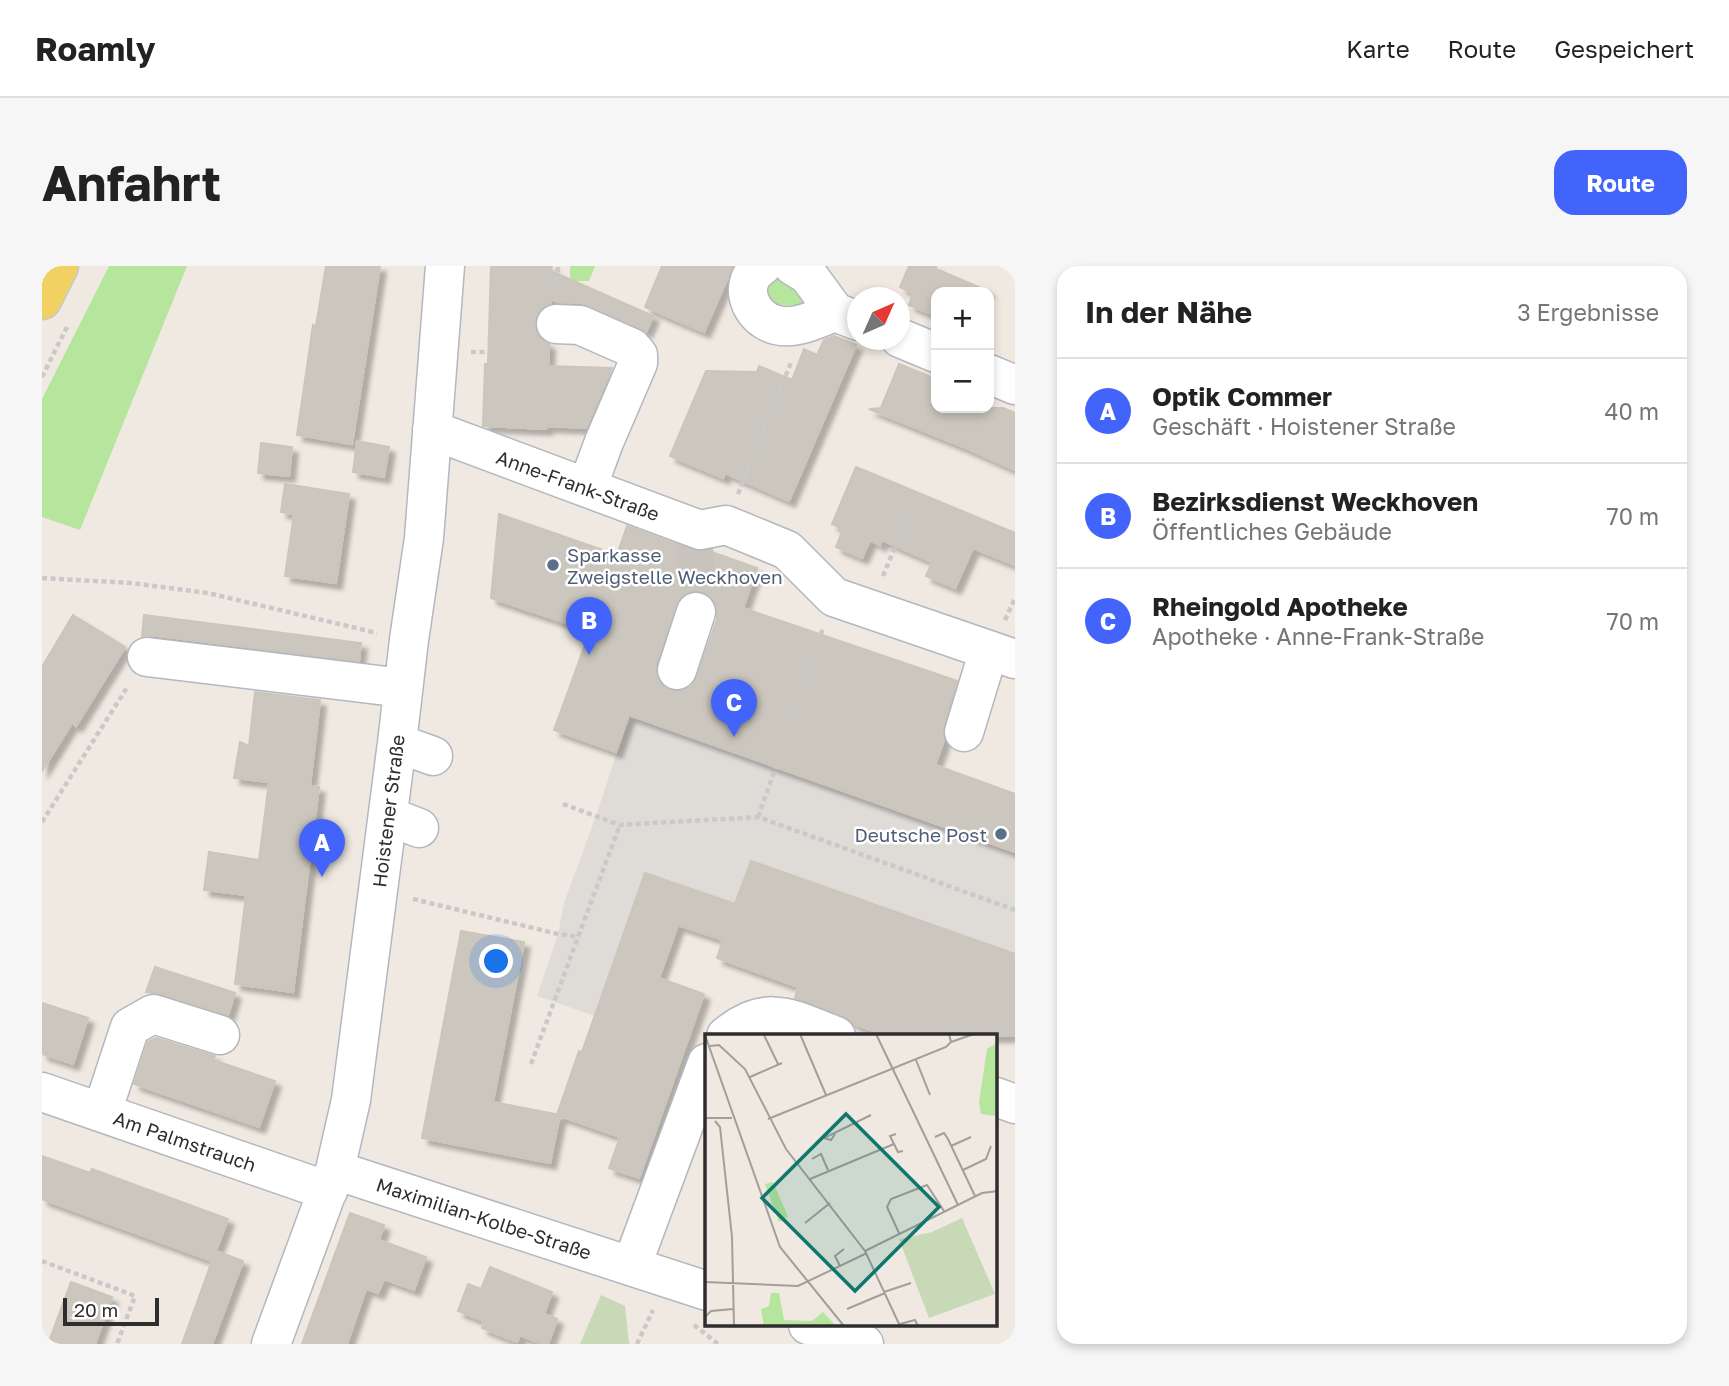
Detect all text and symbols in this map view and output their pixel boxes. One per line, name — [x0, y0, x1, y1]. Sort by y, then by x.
text: Roamly — [35, 29, 155, 68]
text: Karte — [1346, 34, 1410, 63]
text: Route — [1448, 34, 1516, 63]
text: Gespeichert — [1554, 34, 1694, 63]
button: Route — [1554, 150, 1687, 215]
text: Anfahrt — [42, 153, 221, 212]
north arrow — [847, 287, 910, 350]
map controls — [931, 287, 994, 413]
button: + — [931, 287, 994, 350]
text: In der Nähe — [1085, 294, 1252, 330]
text: 3 Ergebnisse — [1517, 298, 1659, 326]
button: − — [931, 350, 994, 413]
text: Optik Commer — [1152, 381, 1332, 412]
text: A — [1100, 397, 1116, 425]
text: 40 m — [1605, 397, 1659, 425]
text: Geschäft · Hoistener Straße — [1152, 412, 1456, 440]
street label: Anne-Frank-Straße — [493, 445, 663, 525]
text: Bezirksdienst Weckhoven — [1152, 486, 1478, 517]
text: B — [1100, 502, 1116, 530]
text: 70 m — [1606, 502, 1659, 530]
text: Öffentliches Gebäude — [1152, 517, 1392, 545]
place label: Sparkasse Zweigstelle Weckhoven — [567, 543, 783, 588]
marker: Sparkasse Zweigstelle Weckhoven — [545, 557, 561, 573]
text: Rheingold Apotheke — [1152, 591, 1408, 622]
pin: B — [566, 597, 612, 655]
text: C — [1100, 607, 1116, 635]
text: 70 m — [1606, 607, 1659, 635]
text: Apotheke · Anne-Frank-Straße — [1152, 622, 1484, 650]
pin: C — [711, 679, 757, 737]
street label: Hoistener Straße — [367, 733, 409, 889]
pin: A — [299, 819, 345, 877]
place label: Deutsche Post — [854, 823, 987, 846]
marker: Deutsche Post — [993, 826, 1009, 842]
your location — [479, 944, 513, 978]
inset map — [705, 1034, 998, 1326]
street label: Am Palmstrauch — [111, 1106, 259, 1176]
street label: Maximilian-Kolbe-Straße — [374, 1172, 594, 1264]
scale bar — [63, 1295, 159, 1327]
text: 20 m — [74, 1298, 118, 1321]

